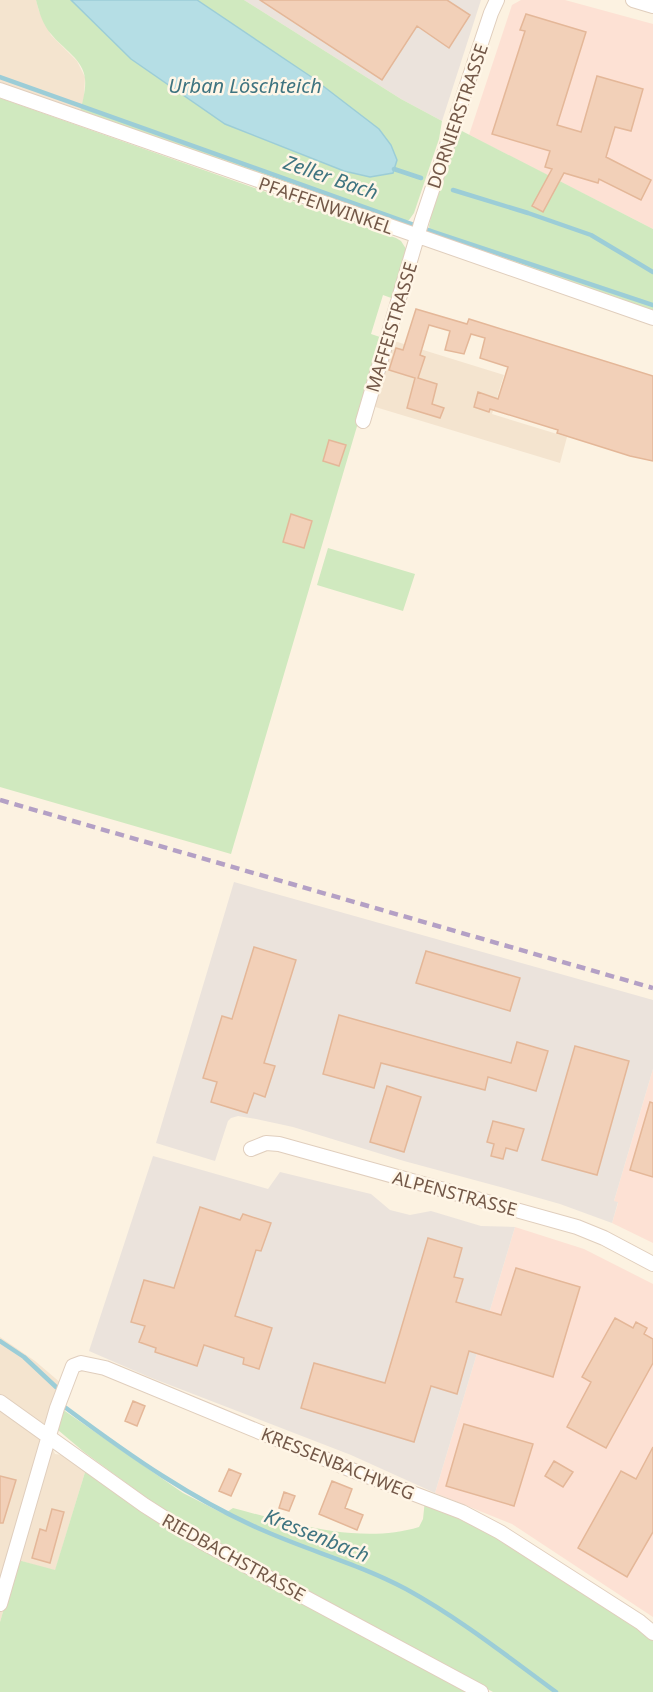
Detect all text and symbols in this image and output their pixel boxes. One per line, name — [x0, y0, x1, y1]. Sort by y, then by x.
street label: DORNIERSTRASSE — [421, 40, 493, 192]
water label: Urban Löschteich — [168, 72, 322, 99]
water label: Zeller Bach — [279, 148, 382, 206]
street label: PFAFFENWINKEL — [256, 171, 396, 239]
street label: MAFFEISTRASSE — [360, 259, 422, 395]
street label: ALPENSTRASSE — [390, 1165, 520, 1221]
street label: KRESSENBACHWEG — [258, 1421, 418, 1505]
water label: Kressenbach — [260, 1502, 374, 1568]
street label: RIEDBACHSTRASSE — [158, 1508, 310, 1606]

